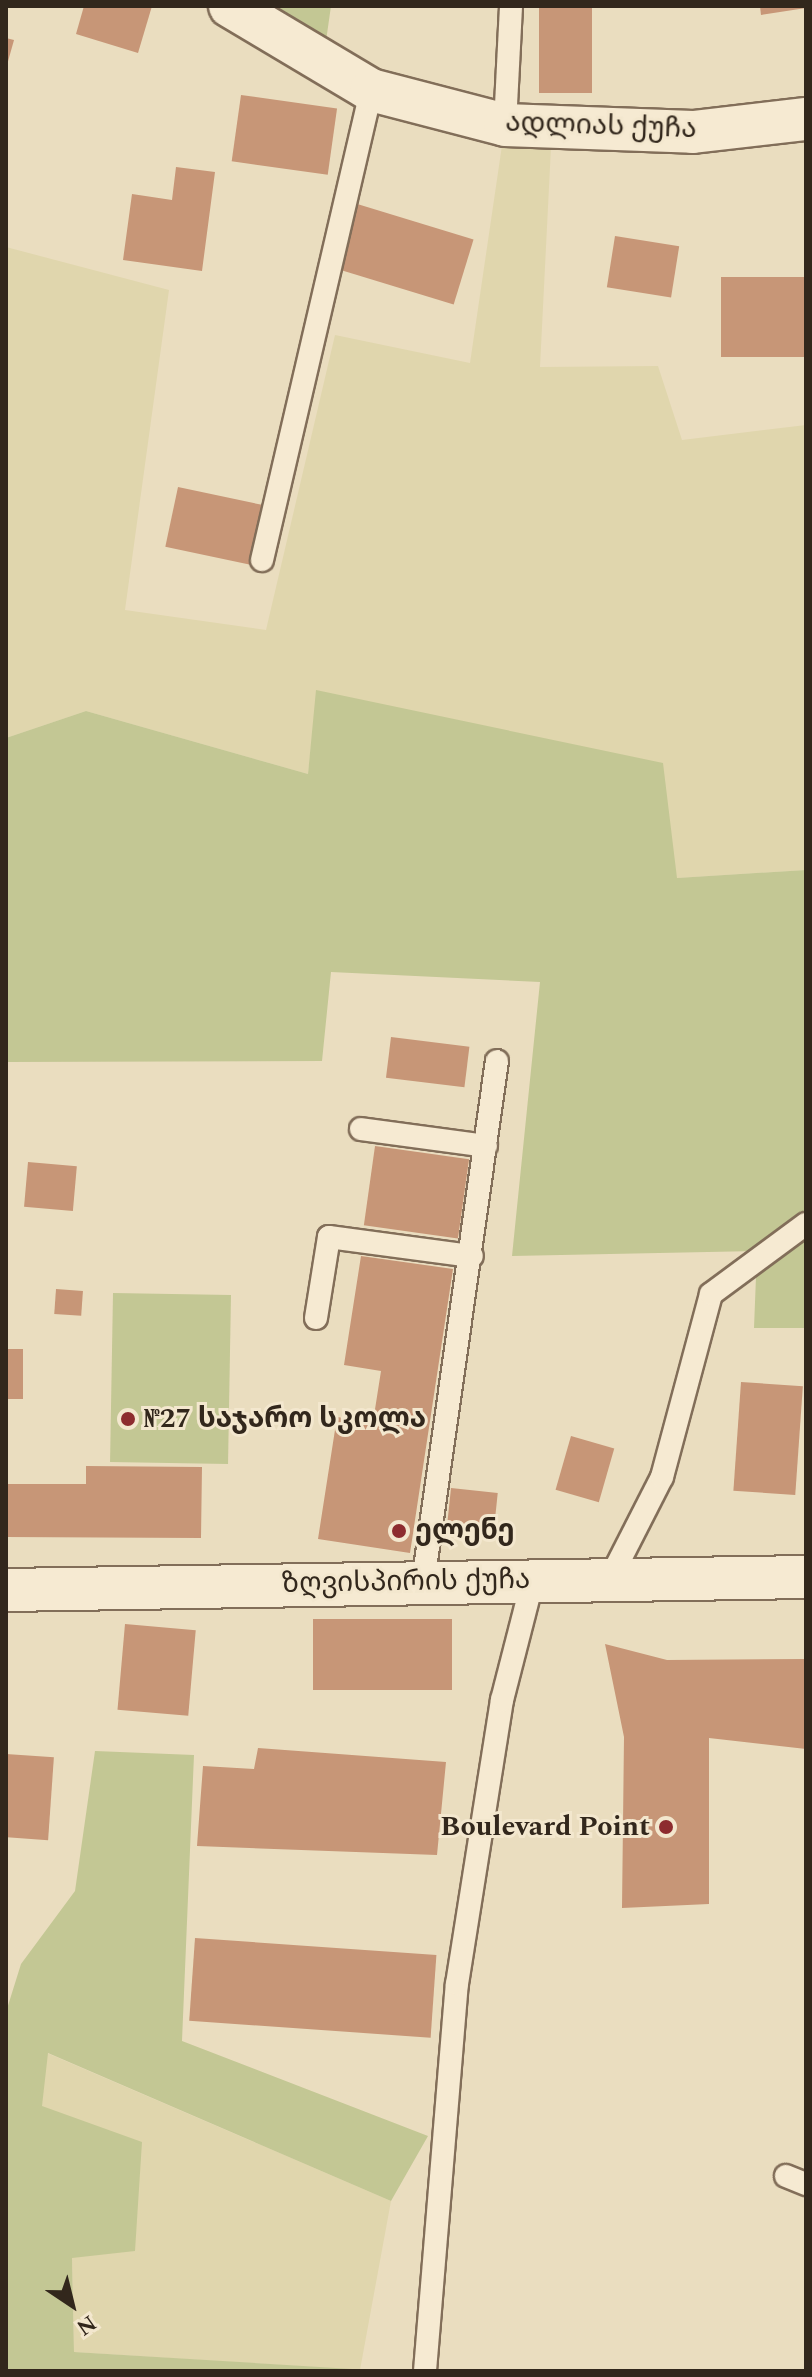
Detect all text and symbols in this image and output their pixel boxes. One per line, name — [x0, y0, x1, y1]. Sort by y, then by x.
street label: ადლიას ქუჩა — [505, 106, 697, 146]
place label: №27 საჯარო სკოლა — [144, 1402, 426, 1436]
marker: №27 საჯარო სკოლა — [119, 1410, 137, 1428]
place label: ელენე — [415, 1514, 515, 1548]
marker: ელენე — [390, 1522, 408, 1540]
street label: ზღვისპირის ქუჩა — [281, 1563, 531, 1601]
place label: Boulevard Point — [440, 1810, 650, 1844]
marker: Boulevard Point — [657, 1818, 675, 1836]
north arrow — [32, 2265, 112, 2345]
text: N — [69, 2306, 103, 2344]

